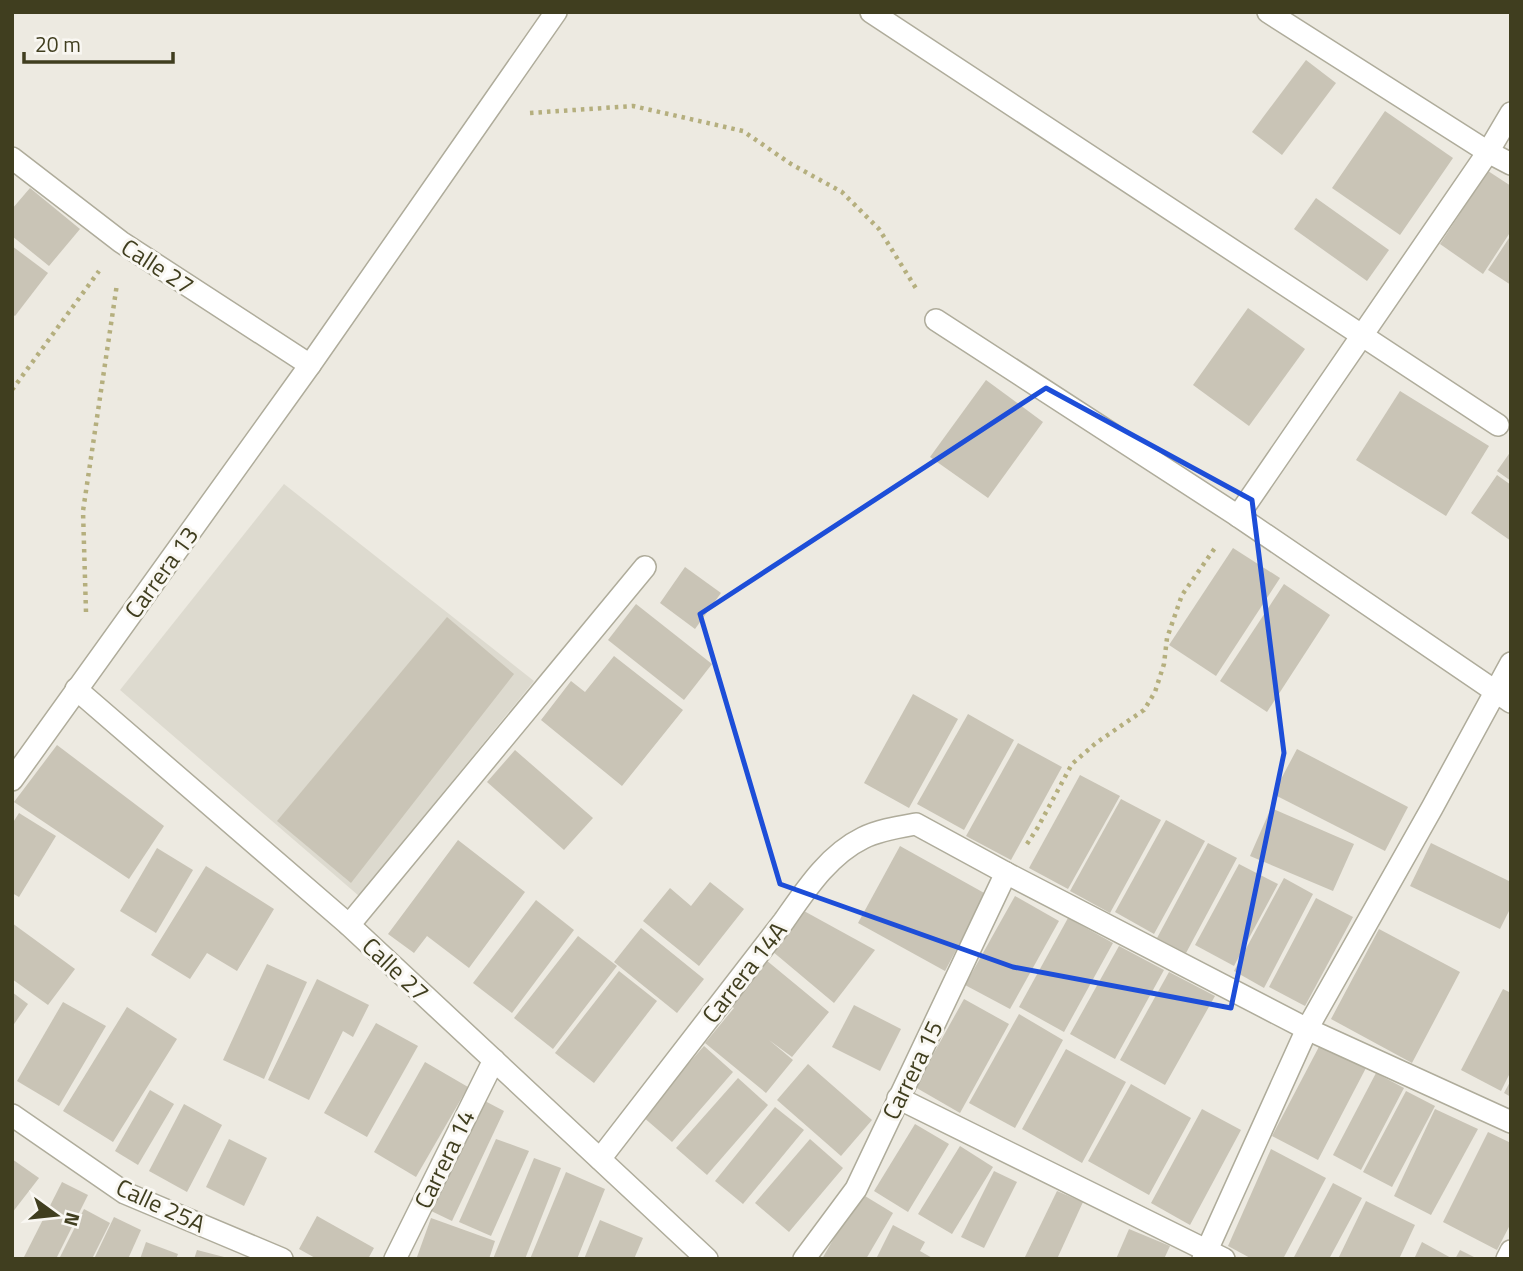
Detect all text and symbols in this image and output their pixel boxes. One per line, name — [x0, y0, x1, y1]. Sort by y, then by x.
scale bar — [24, 21, 173, 65]
text: 20 m — [35, 28, 81, 60]
street label: Calle 27 — [114, 229, 202, 303]
street label: Carrera 13 — [115, 519, 207, 625]
street label: Carrera 14A — [693, 913, 795, 1031]
street label: Calle 27 — [354, 928, 438, 1010]
street label: Carrera 15 — [873, 1014, 951, 1126]
street label: Carrera 14 — [405, 1103, 483, 1215]
street label: Calle 25A — [110, 1169, 212, 1241]
north arrow — [21, 1180, 91, 1250]
text: N — [57, 1209, 89, 1230]

